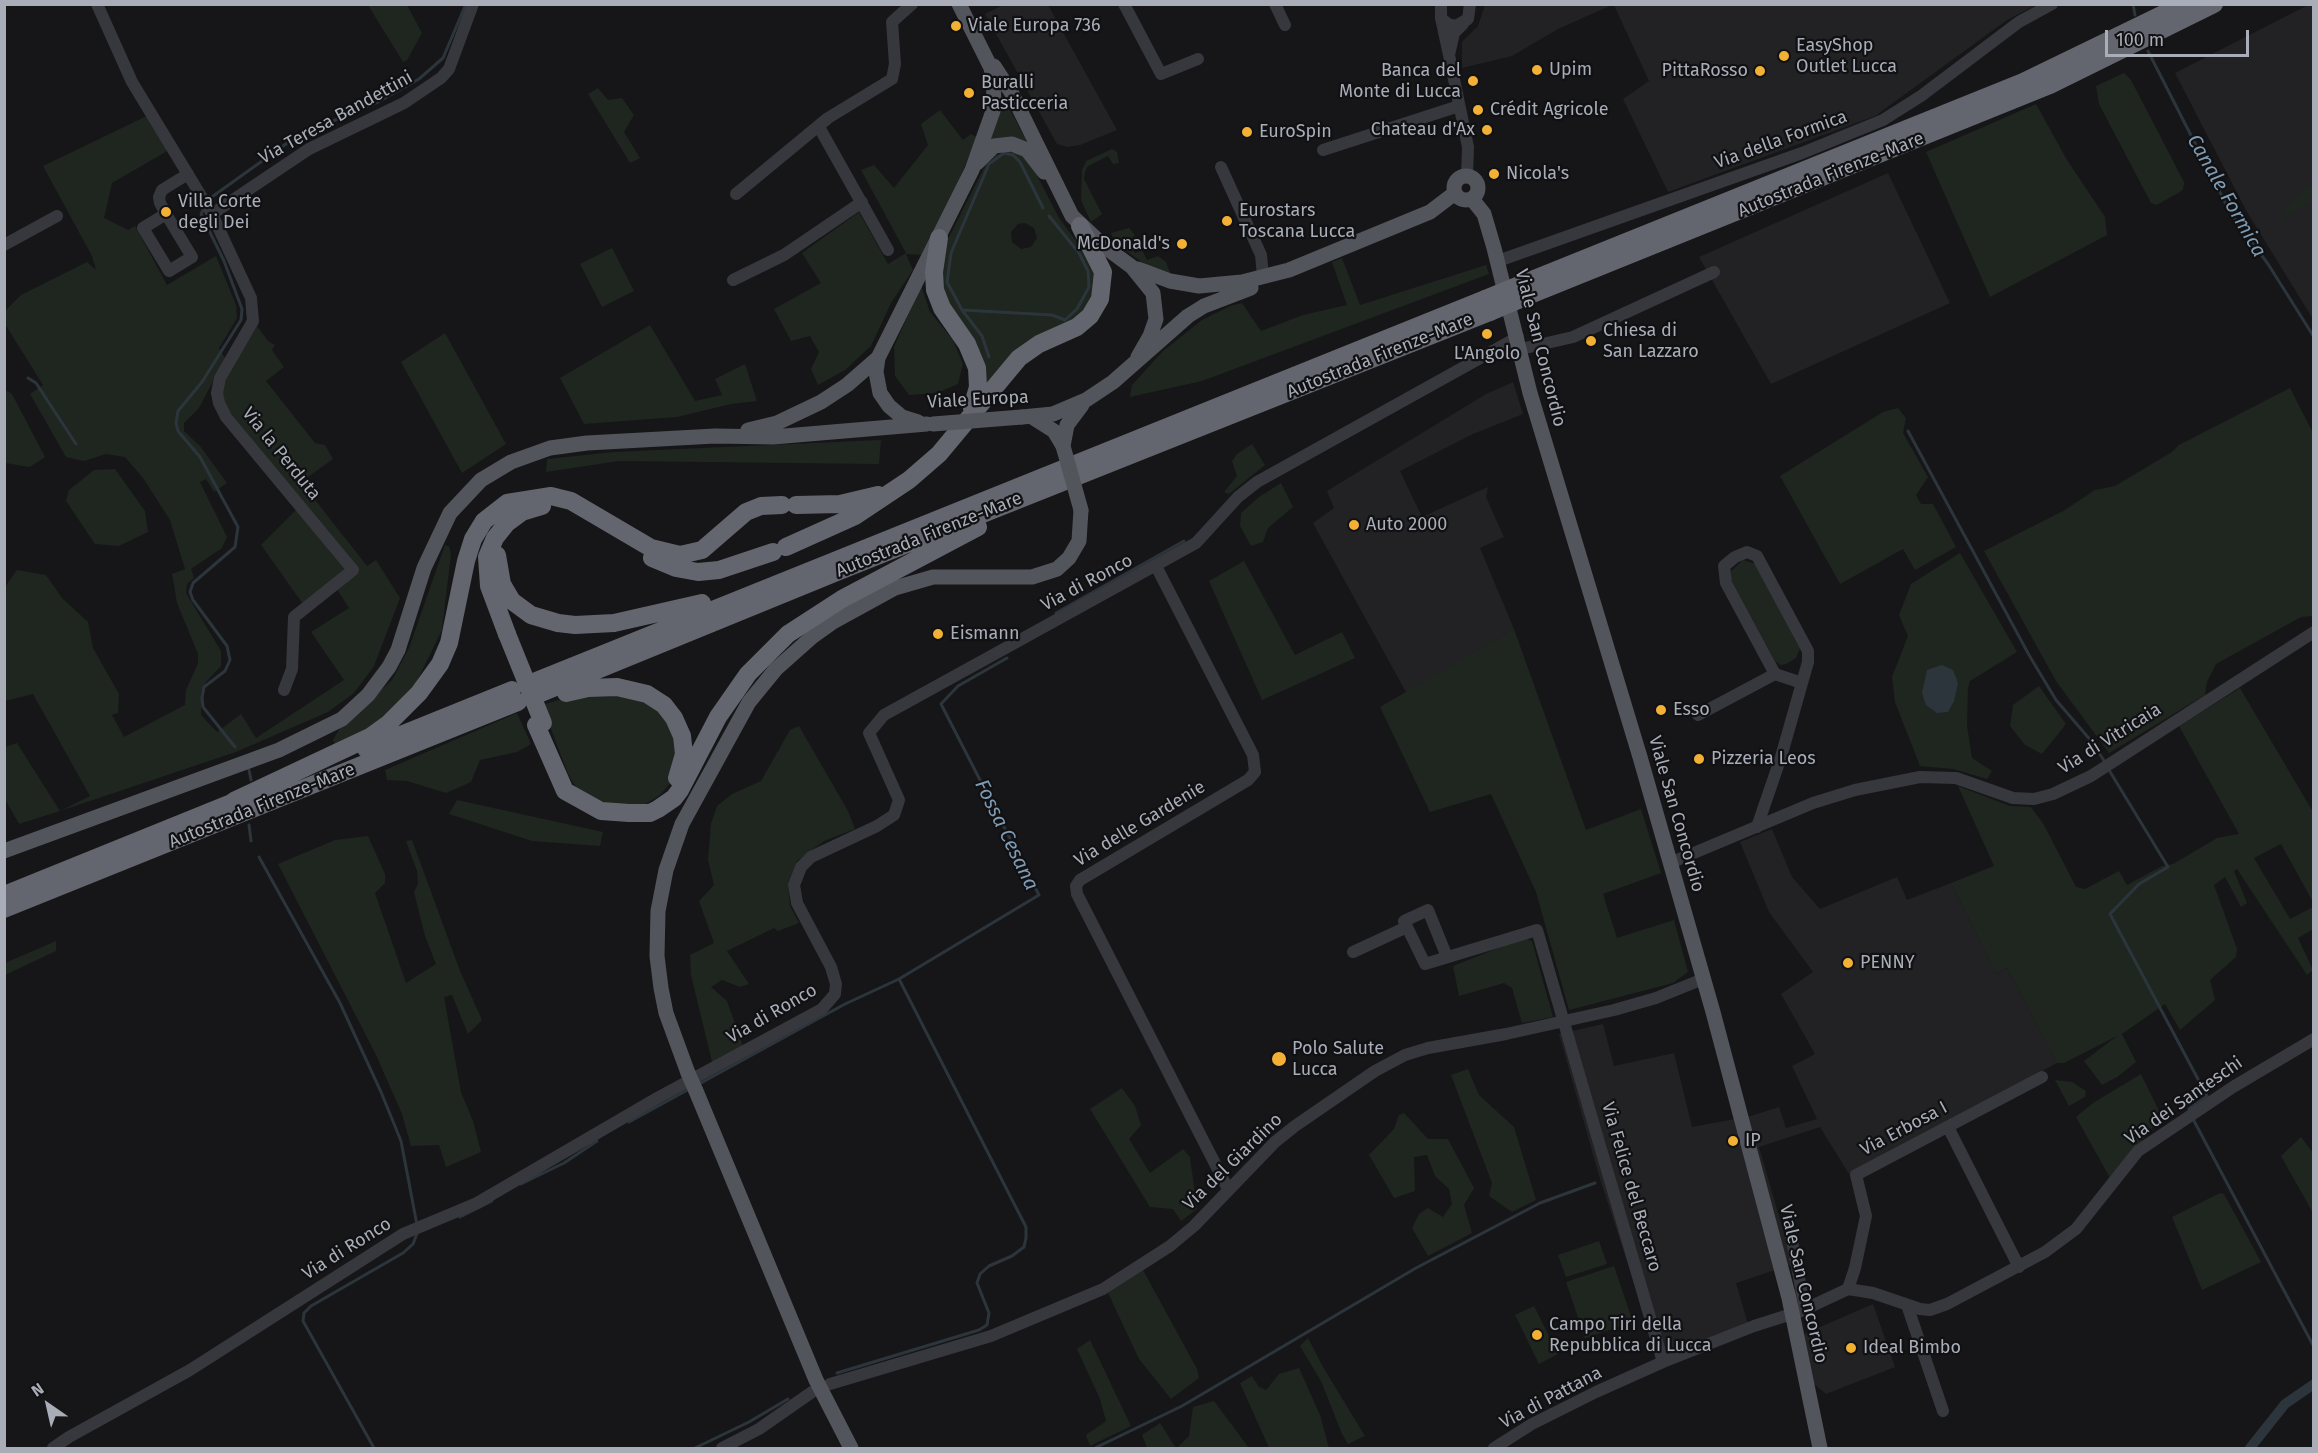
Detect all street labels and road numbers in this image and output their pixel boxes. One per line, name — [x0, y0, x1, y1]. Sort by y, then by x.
street label: Via Teresa Bandettini — [255, 67, 417, 169]
street label: Via della Formica — [1712, 106, 1850, 174]
street label: Autostrada Firenze-Mare — [1735, 128, 1927, 222]
street label: Viale San Concordio — [1510, 267, 1570, 429]
street label: Autostrada Firenze-Mare — [1284, 309, 1476, 403]
street label: Viale Europa — [927, 387, 1029, 413]
street label: Via la Perduta — [237, 403, 325, 505]
street label: Autostrada Firenze-Mare — [833, 488, 1025, 582]
street label: Via di Ronco — [1037, 550, 1137, 616]
street label: Via di Vitricaia — [2055, 699, 2165, 779]
street label: Viale San Concordio — [1643, 733, 1709, 895]
street label: Autostrada Firenze-Mare — [166, 759, 358, 853]
street label: Via delle Gardenie — [1071, 776, 1209, 872]
street label: Via di Ronco — [723, 979, 821, 1049]
street label: Via dei Santeschi — [2121, 1052, 2247, 1150]
street label: Via Erbosa I — [1857, 1097, 1951, 1161]
street label: Via Felice del Beccaro — [1596, 1100, 1666, 1274]
street label: Via del Giardino — [1179, 1109, 1287, 1215]
street label: Viale San Concordio — [1774, 1203, 1832, 1365]
street label: Via di Ronco — [299, 1213, 395, 1285]
street label: Via di Pattana — [1496, 1362, 1606, 1434]

